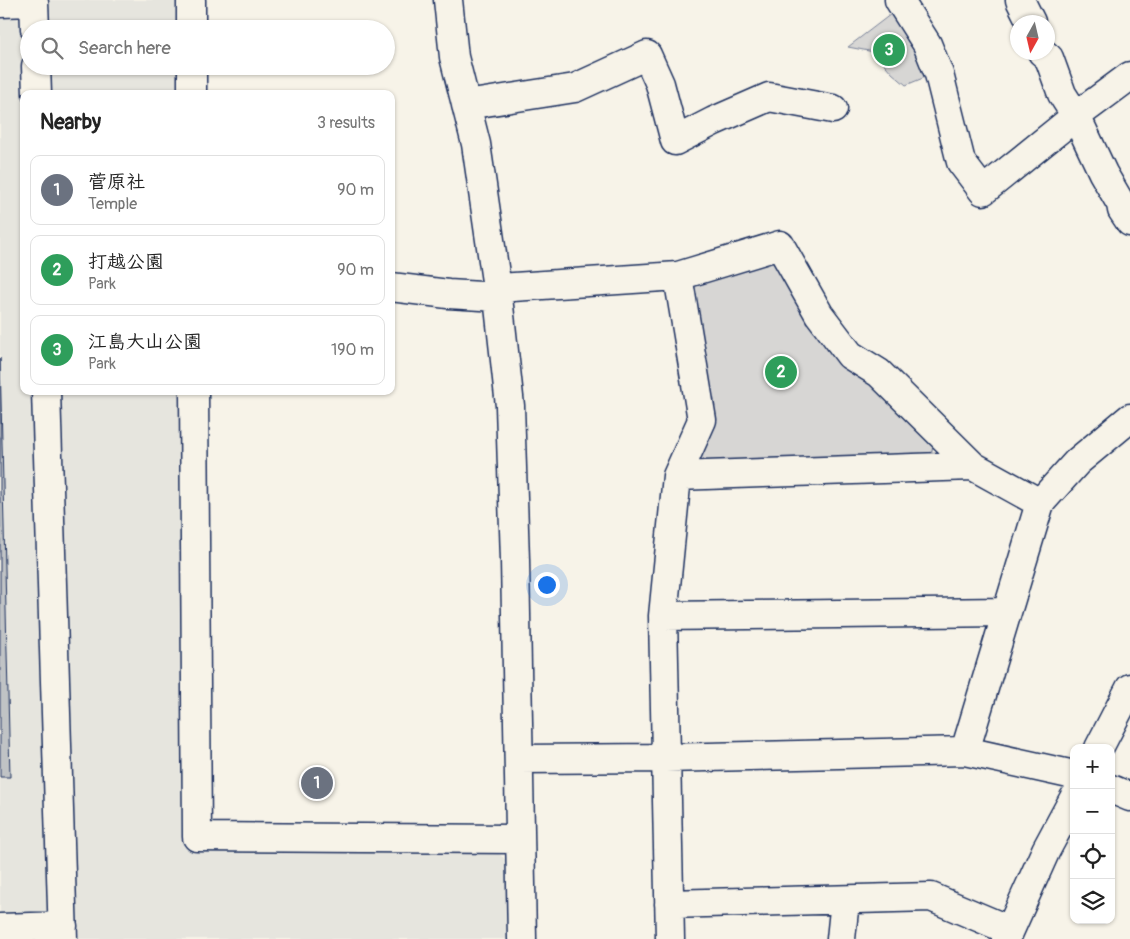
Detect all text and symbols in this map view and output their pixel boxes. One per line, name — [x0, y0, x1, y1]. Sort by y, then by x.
north arrow — [1010, 15, 1055, 60]
search box — [20, 20, 395, 75]
pin: 3 — [873, 31, 905, 69]
icon: search — [38, 34, 66, 62]
text: Search here — [78, 36, 171, 60]
text: Nearby — [40, 109, 101, 136]
text: 3 results — [317, 113, 375, 133]
text: 菅原社 — [88, 170, 145, 194]
text: 1 — [54, 180, 60, 200]
text: 90 m — [337, 180, 374, 200]
text: Temple — [88, 194, 137, 214]
text: 打越公園 — [88, 250, 164, 274]
text: 2 — [53, 260, 61, 280]
text: 90 m — [337, 260, 374, 280]
text: Park — [88, 274, 116, 294]
text: 江島大山公園 — [88, 330, 202, 354]
text: 3 — [53, 340, 61, 360]
text: 190 m — [331, 340, 374, 360]
pin: 2 — [765, 353, 797, 391]
text: Park — [88, 354, 116, 374]
your location — [534, 572, 560, 598]
map controls — [1070, 744, 1115, 924]
button: + — [1070, 744, 1115, 789]
pin: 1 — [301, 764, 333, 802]
button: − — [1070, 789, 1115, 834]
button: locate — [1070, 834, 1115, 879]
button: layers — [1070, 879, 1115, 924]

